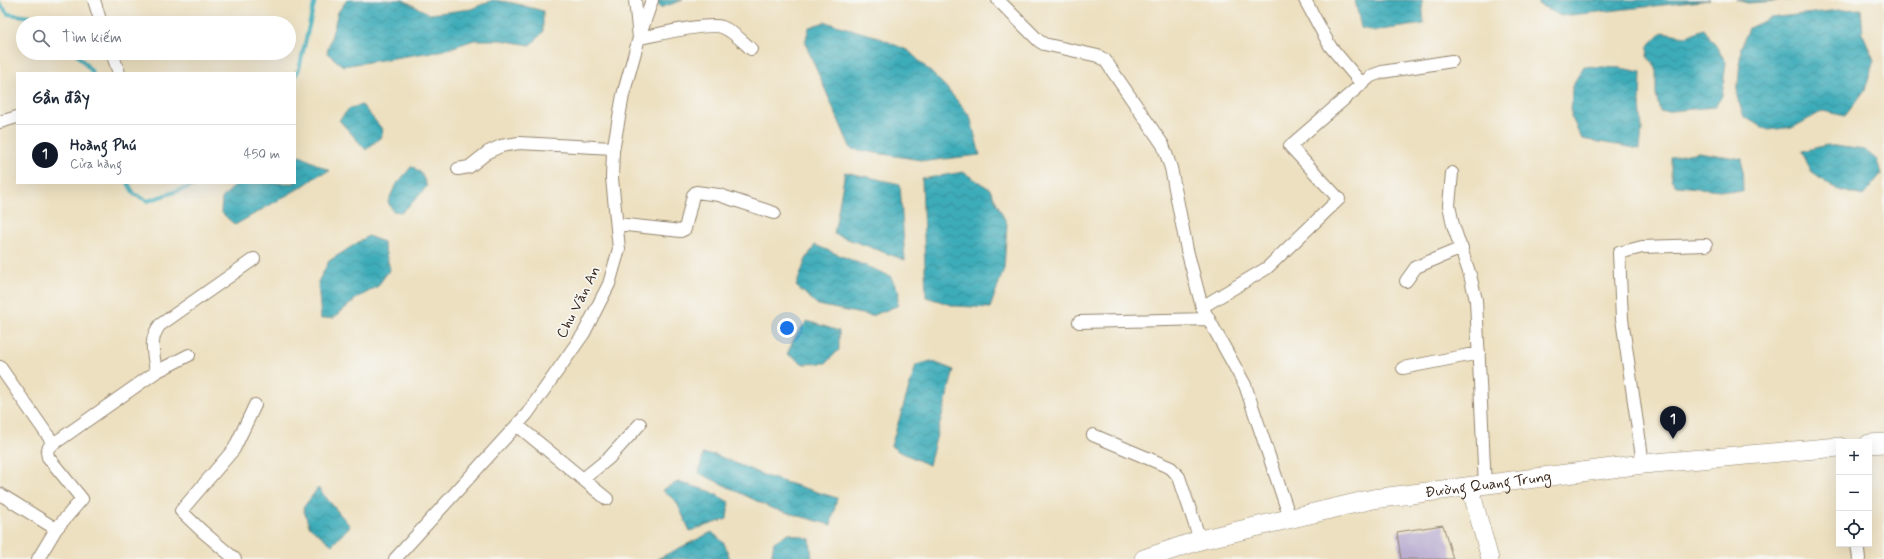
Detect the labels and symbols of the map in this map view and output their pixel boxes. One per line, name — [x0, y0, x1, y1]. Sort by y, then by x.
street label: Chu Văn An — [552, 263, 606, 342]
your location — [777, 318, 797, 338]
pin: 1 — [1660, 406, 1686, 439]
street label: Đường Quang Trung — [1424, 467, 1553, 503]

